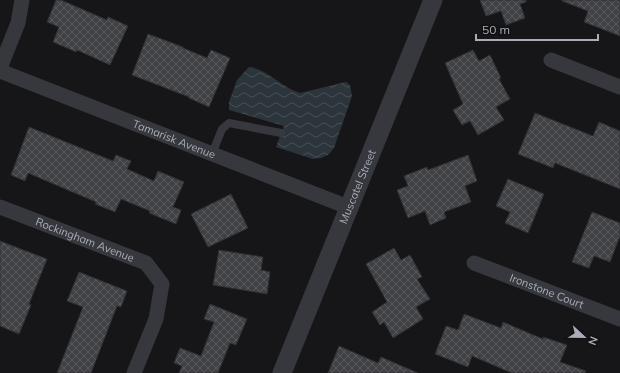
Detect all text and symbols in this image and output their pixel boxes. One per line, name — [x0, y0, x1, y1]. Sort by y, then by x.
scale bar — [476, 16, 598, 42]
text: 50 m — [482, 22, 510, 37]
street label: Tamarisk Avenue — [131, 117, 218, 162]
street label: Muscatel Street — [336, 147, 379, 226]
street label: Rockingham Avenue — [34, 214, 136, 265]
street label: Ironstone Court — [508, 270, 586, 312]
north arrow — [564, 317, 604, 357]
text: N — [585, 334, 601, 347]

